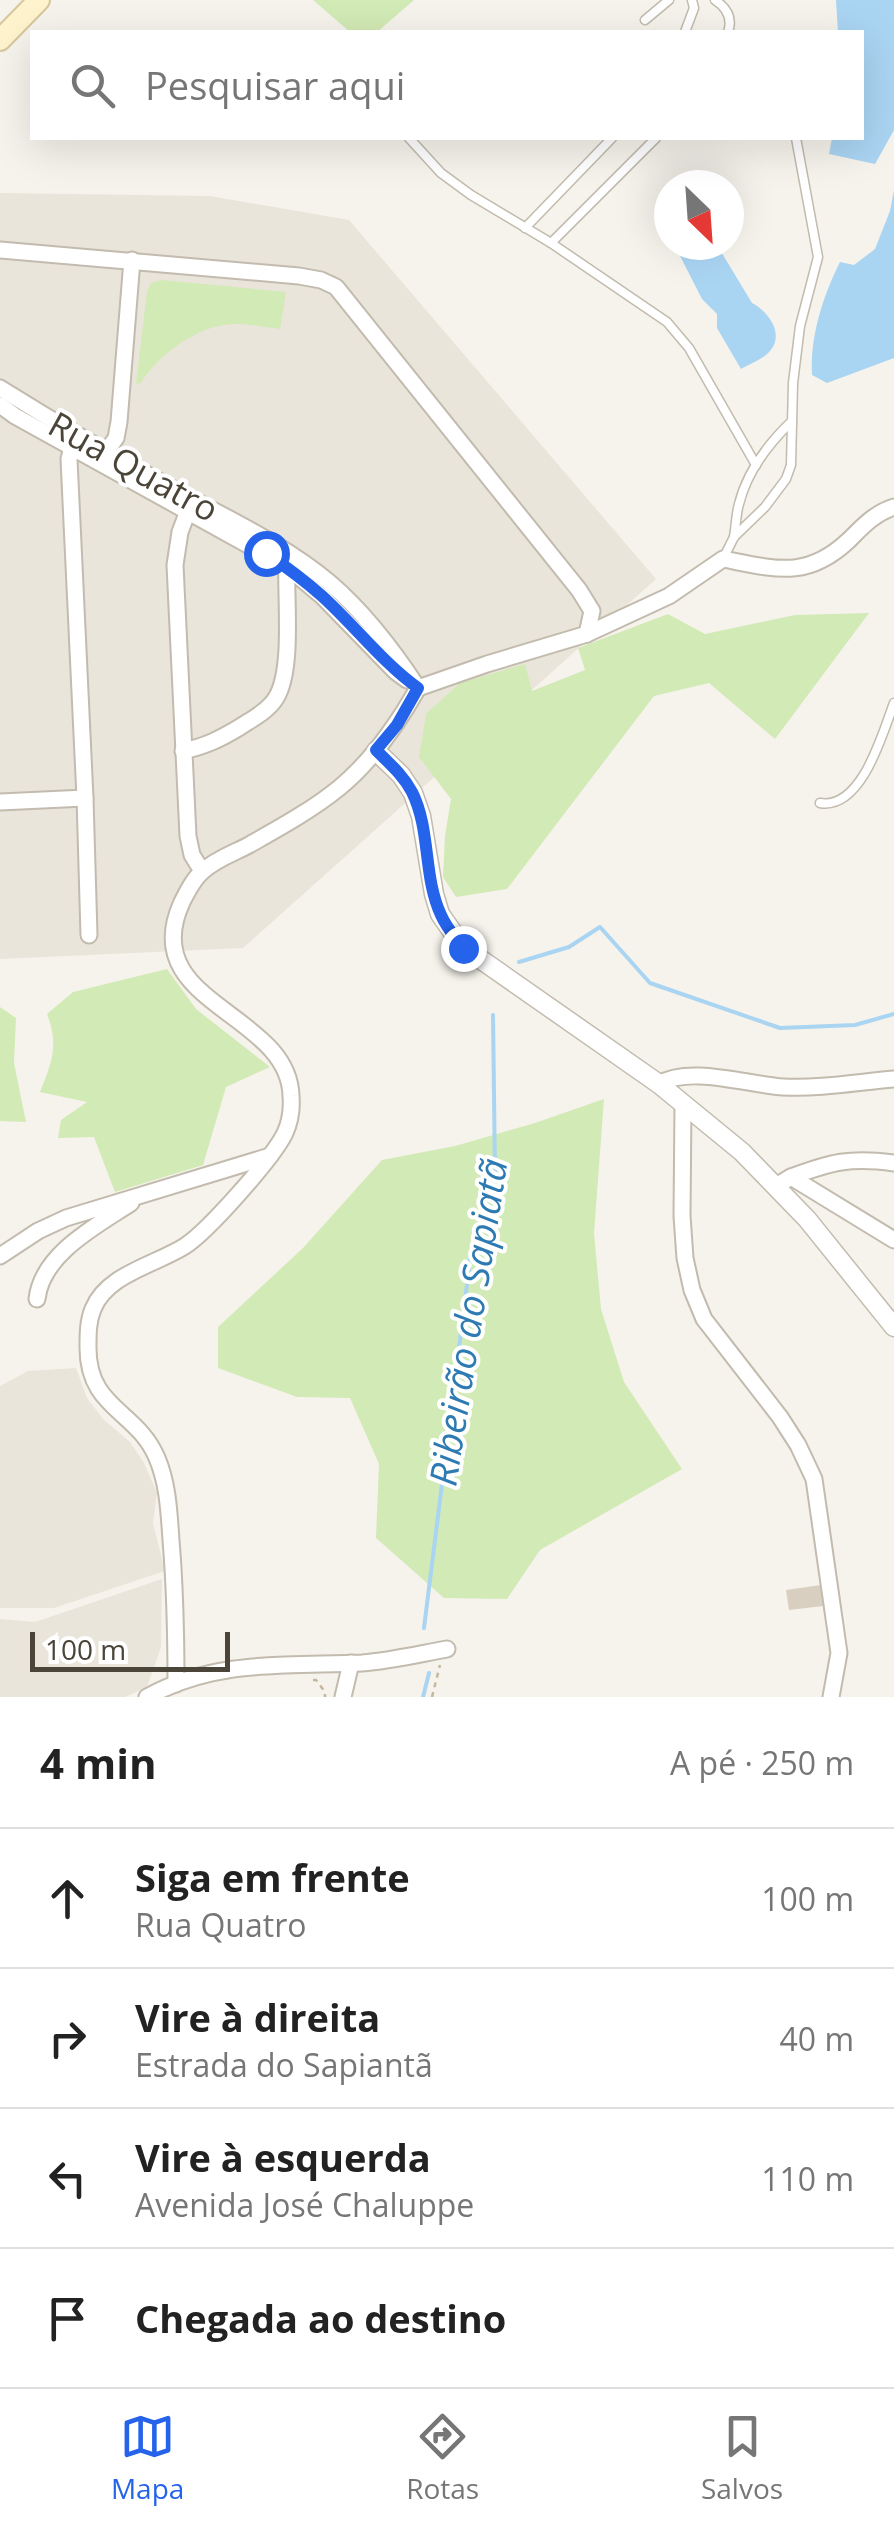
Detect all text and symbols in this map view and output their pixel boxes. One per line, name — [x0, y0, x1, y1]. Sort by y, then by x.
search box — [30, 30, 864, 140]
icon: search — [65, 58, 120, 113]
text: Pesquisar aqui — [145, 59, 405, 111]
north arrow — [654, 170, 744, 260]
street label: Rua Quatro — [41, 400, 227, 532]
route start — [244, 531, 290, 577]
route end — [441, 926, 487, 972]
water label: Ribeirão do Sapiatã — [415, 1155, 519, 1489]
scale bar — [30, 1627, 230, 1672]
text: 100 m — [45, 1630, 126, 1668]
text: 4 min — [40, 1734, 157, 1791]
text: A pé · 250 m — [670, 1741, 854, 1784]
text: Siga em frente — [135, 1851, 410, 1903]
icon: ahead — [40, 1871, 95, 1926]
text: 100 m — [761, 1877, 854, 1920]
text: Rua Quatro — [135, 1903, 307, 1946]
text: Vire à direita — [135, 1991, 380, 2043]
icon: right — [40, 2011, 95, 2066]
text: 40 m — [779, 2017, 854, 2060]
text: Estrada do Sapiantã — [135, 2043, 433, 2086]
text: Vire à esquerda — [135, 2131, 431, 2183]
icon: left — [40, 2151, 95, 2206]
text: 110 m — [761, 2157, 854, 2200]
text: Avenida José Chaluppe — [135, 2183, 474, 2226]
icon: arrive — [40, 2291, 95, 2346]
text: Chegada ao destino — [135, 2292, 506, 2344]
tab: Mapa — [111, 2409, 184, 2507]
tab: Rotas — [406, 2409, 479, 2507]
tab: Salvos — [701, 2409, 783, 2507]

